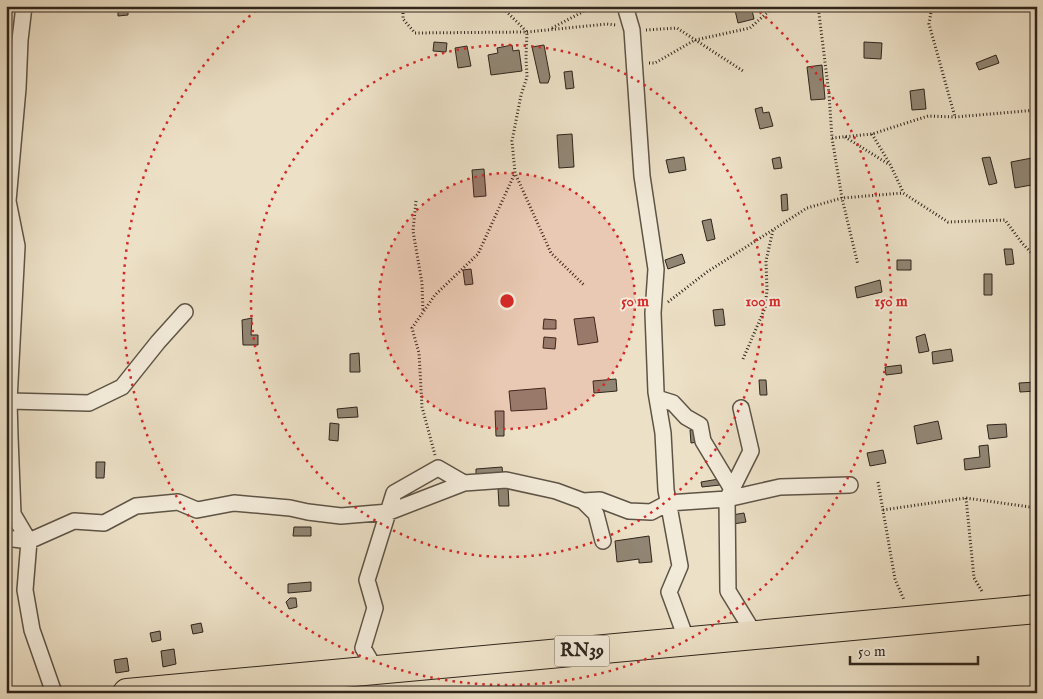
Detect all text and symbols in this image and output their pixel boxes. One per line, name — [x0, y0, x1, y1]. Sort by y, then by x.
centre of rings — [498, 292, 516, 310]
text: 50 m — [621, 292, 649, 311]
text: 100 m — [745, 292, 781, 311]
text: 150 m — [874, 292, 908, 311]
scale bar — [850, 634, 978, 666]
road number: RN39 — [554, 636, 610, 666]
text: 50 m — [858, 642, 886, 661]

